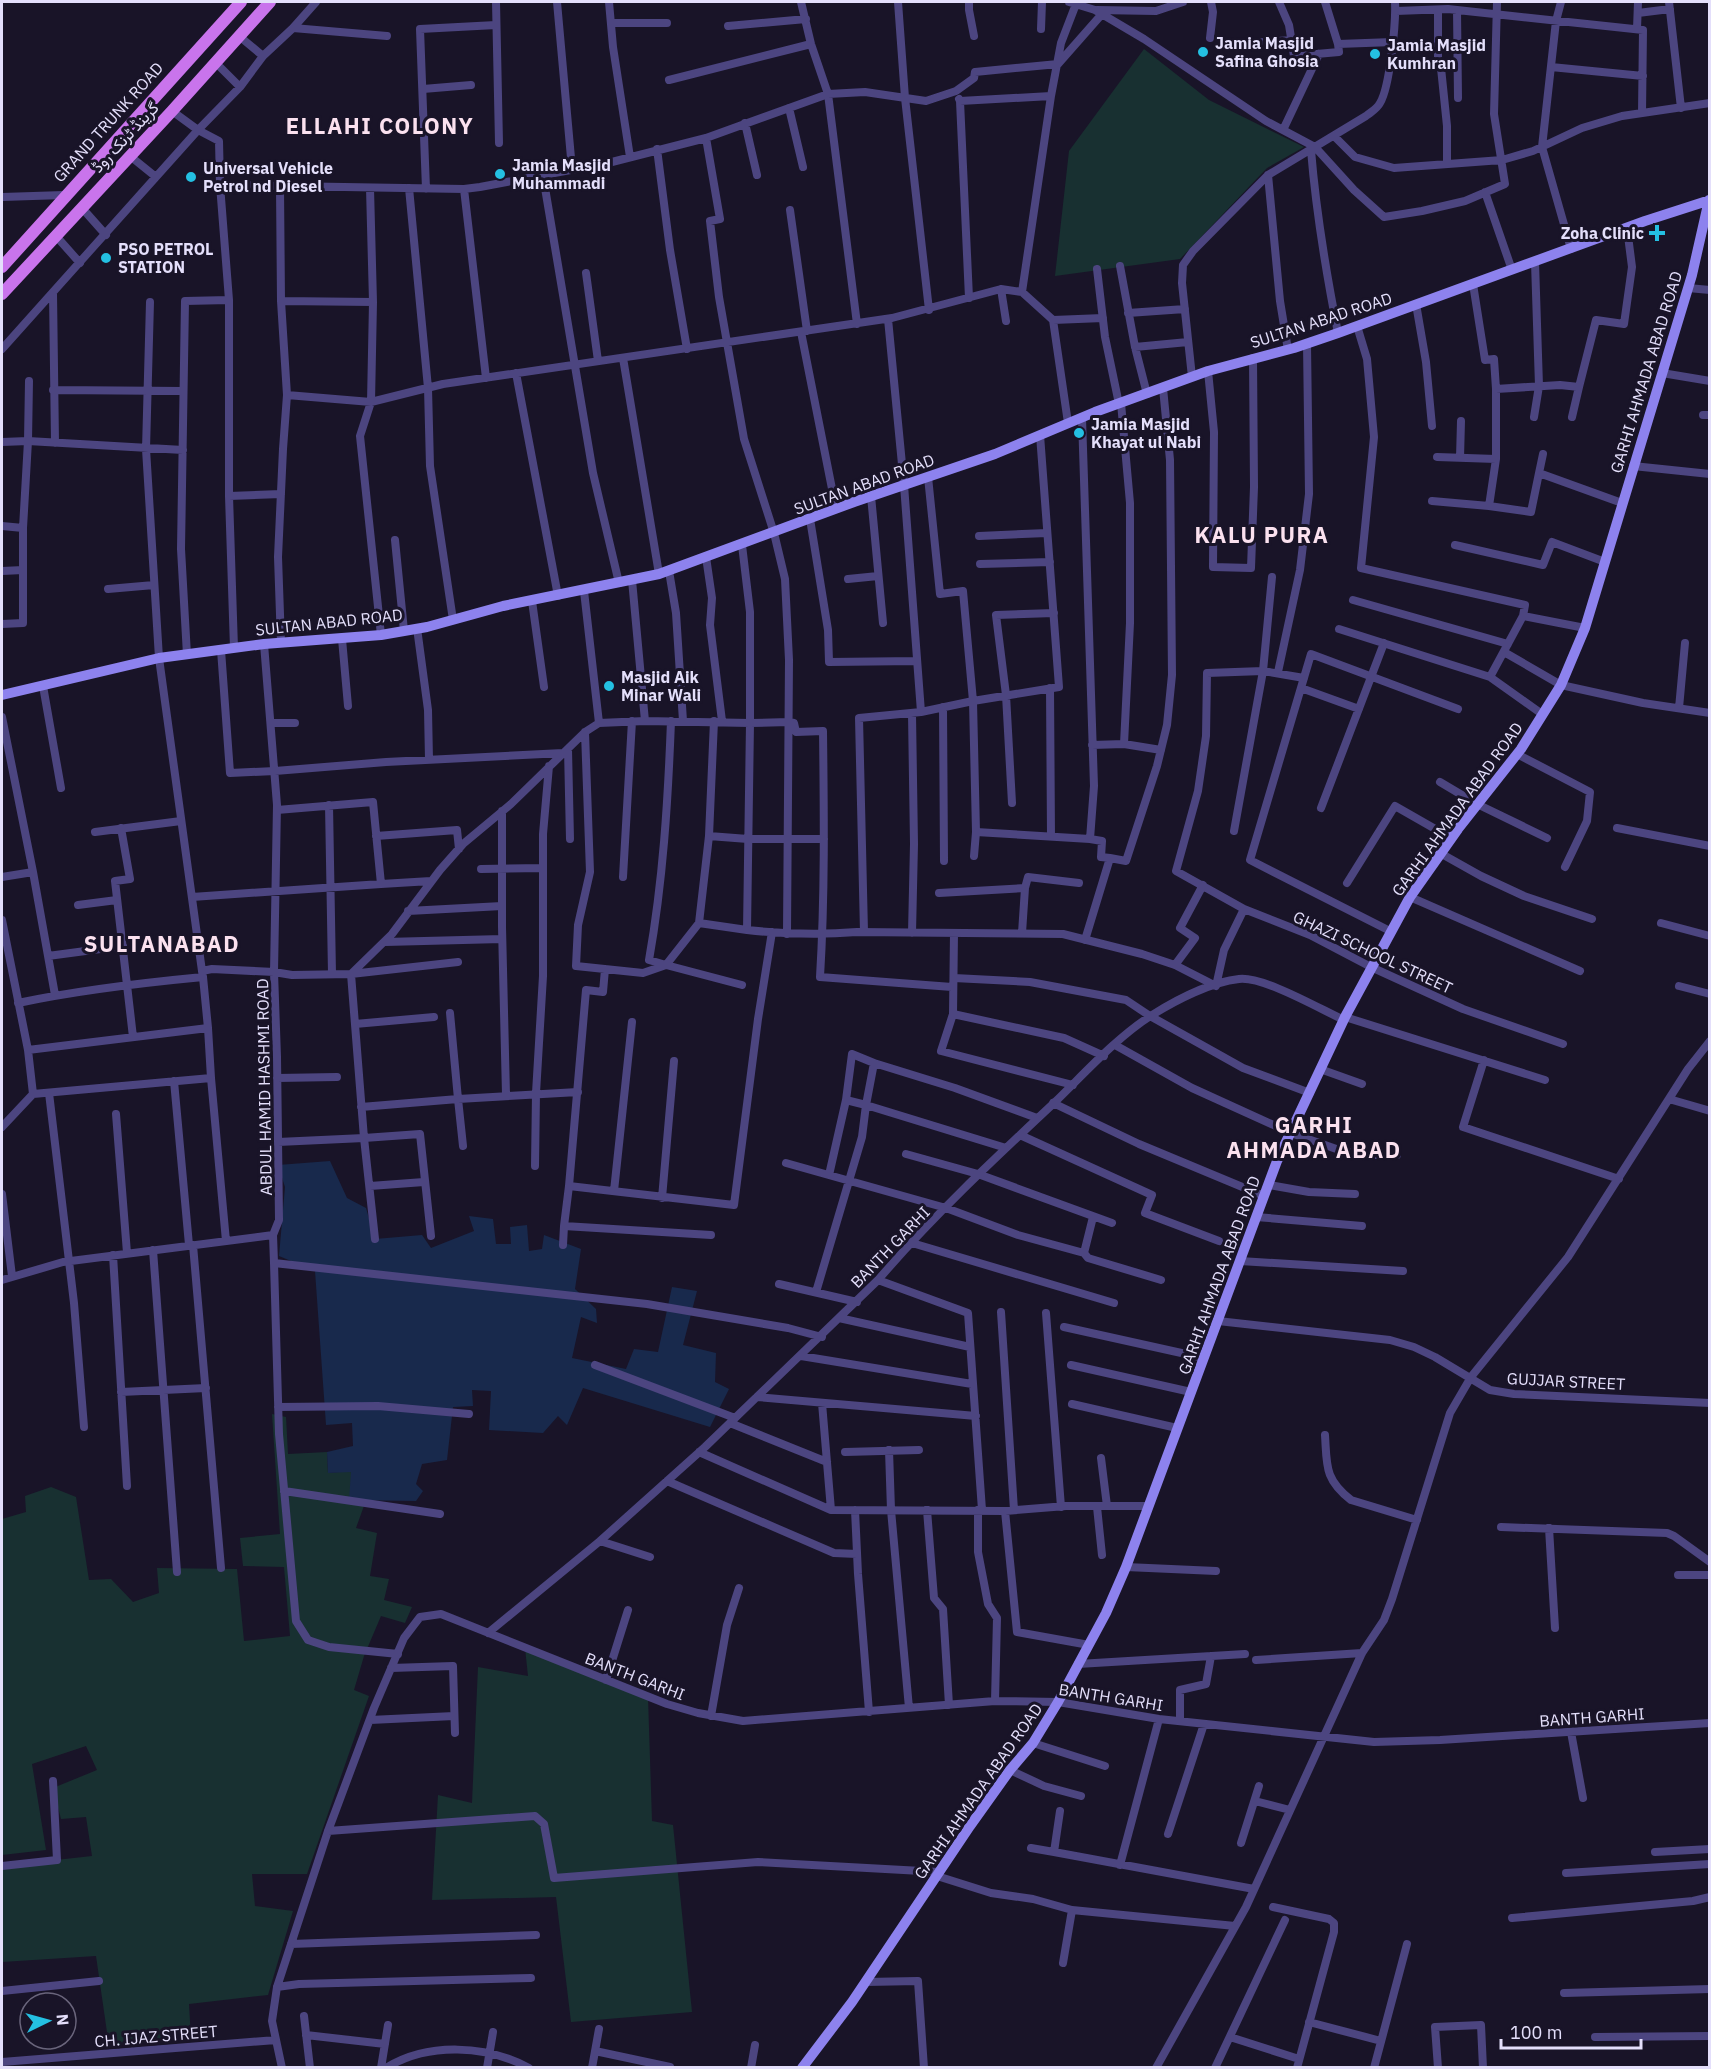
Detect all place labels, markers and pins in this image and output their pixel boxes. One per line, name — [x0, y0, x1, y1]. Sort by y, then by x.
place label: Jamia Masjid Safina Ghosia — [1215, 33, 1319, 71]
place label: Jamia Masjid Kumhran — [1387, 35, 1486, 73]
marker: Jamia Masjid Safina Ghosia — [1196, 45, 1210, 59]
marker: Jamia Masjid Kumhran — [1368, 47, 1382, 61]
place label: Jamia Masjid Muhammadi — [512, 155, 611, 193]
place label: Universal Vehicle Petrol nd Diesel — [203, 158, 333, 196]
marker: Jamia Masjid Muhammadi — [493, 167, 507, 181]
marker: Universal Vehicle Petrol nd Diesel — [184, 170, 198, 184]
place label: Zoha Clinic — [1561, 223, 1644, 243]
marker: Zoha Clinic — [1648, 224, 1666, 242]
place label: PSO PETROL STATION — [118, 239, 214, 277]
marker: PSO PETROL STATION — [99, 251, 113, 265]
place label: Jamia Masjid Khayat ul Nabi — [1091, 414, 1201, 452]
marker: Jamia Masjid Khayat ul Nabi — [1072, 426, 1086, 440]
place label: Masjid Aik Minar Wali — [621, 667, 701, 705]
marker: Masjid Aik Minar Wali — [602, 679, 616, 693]

